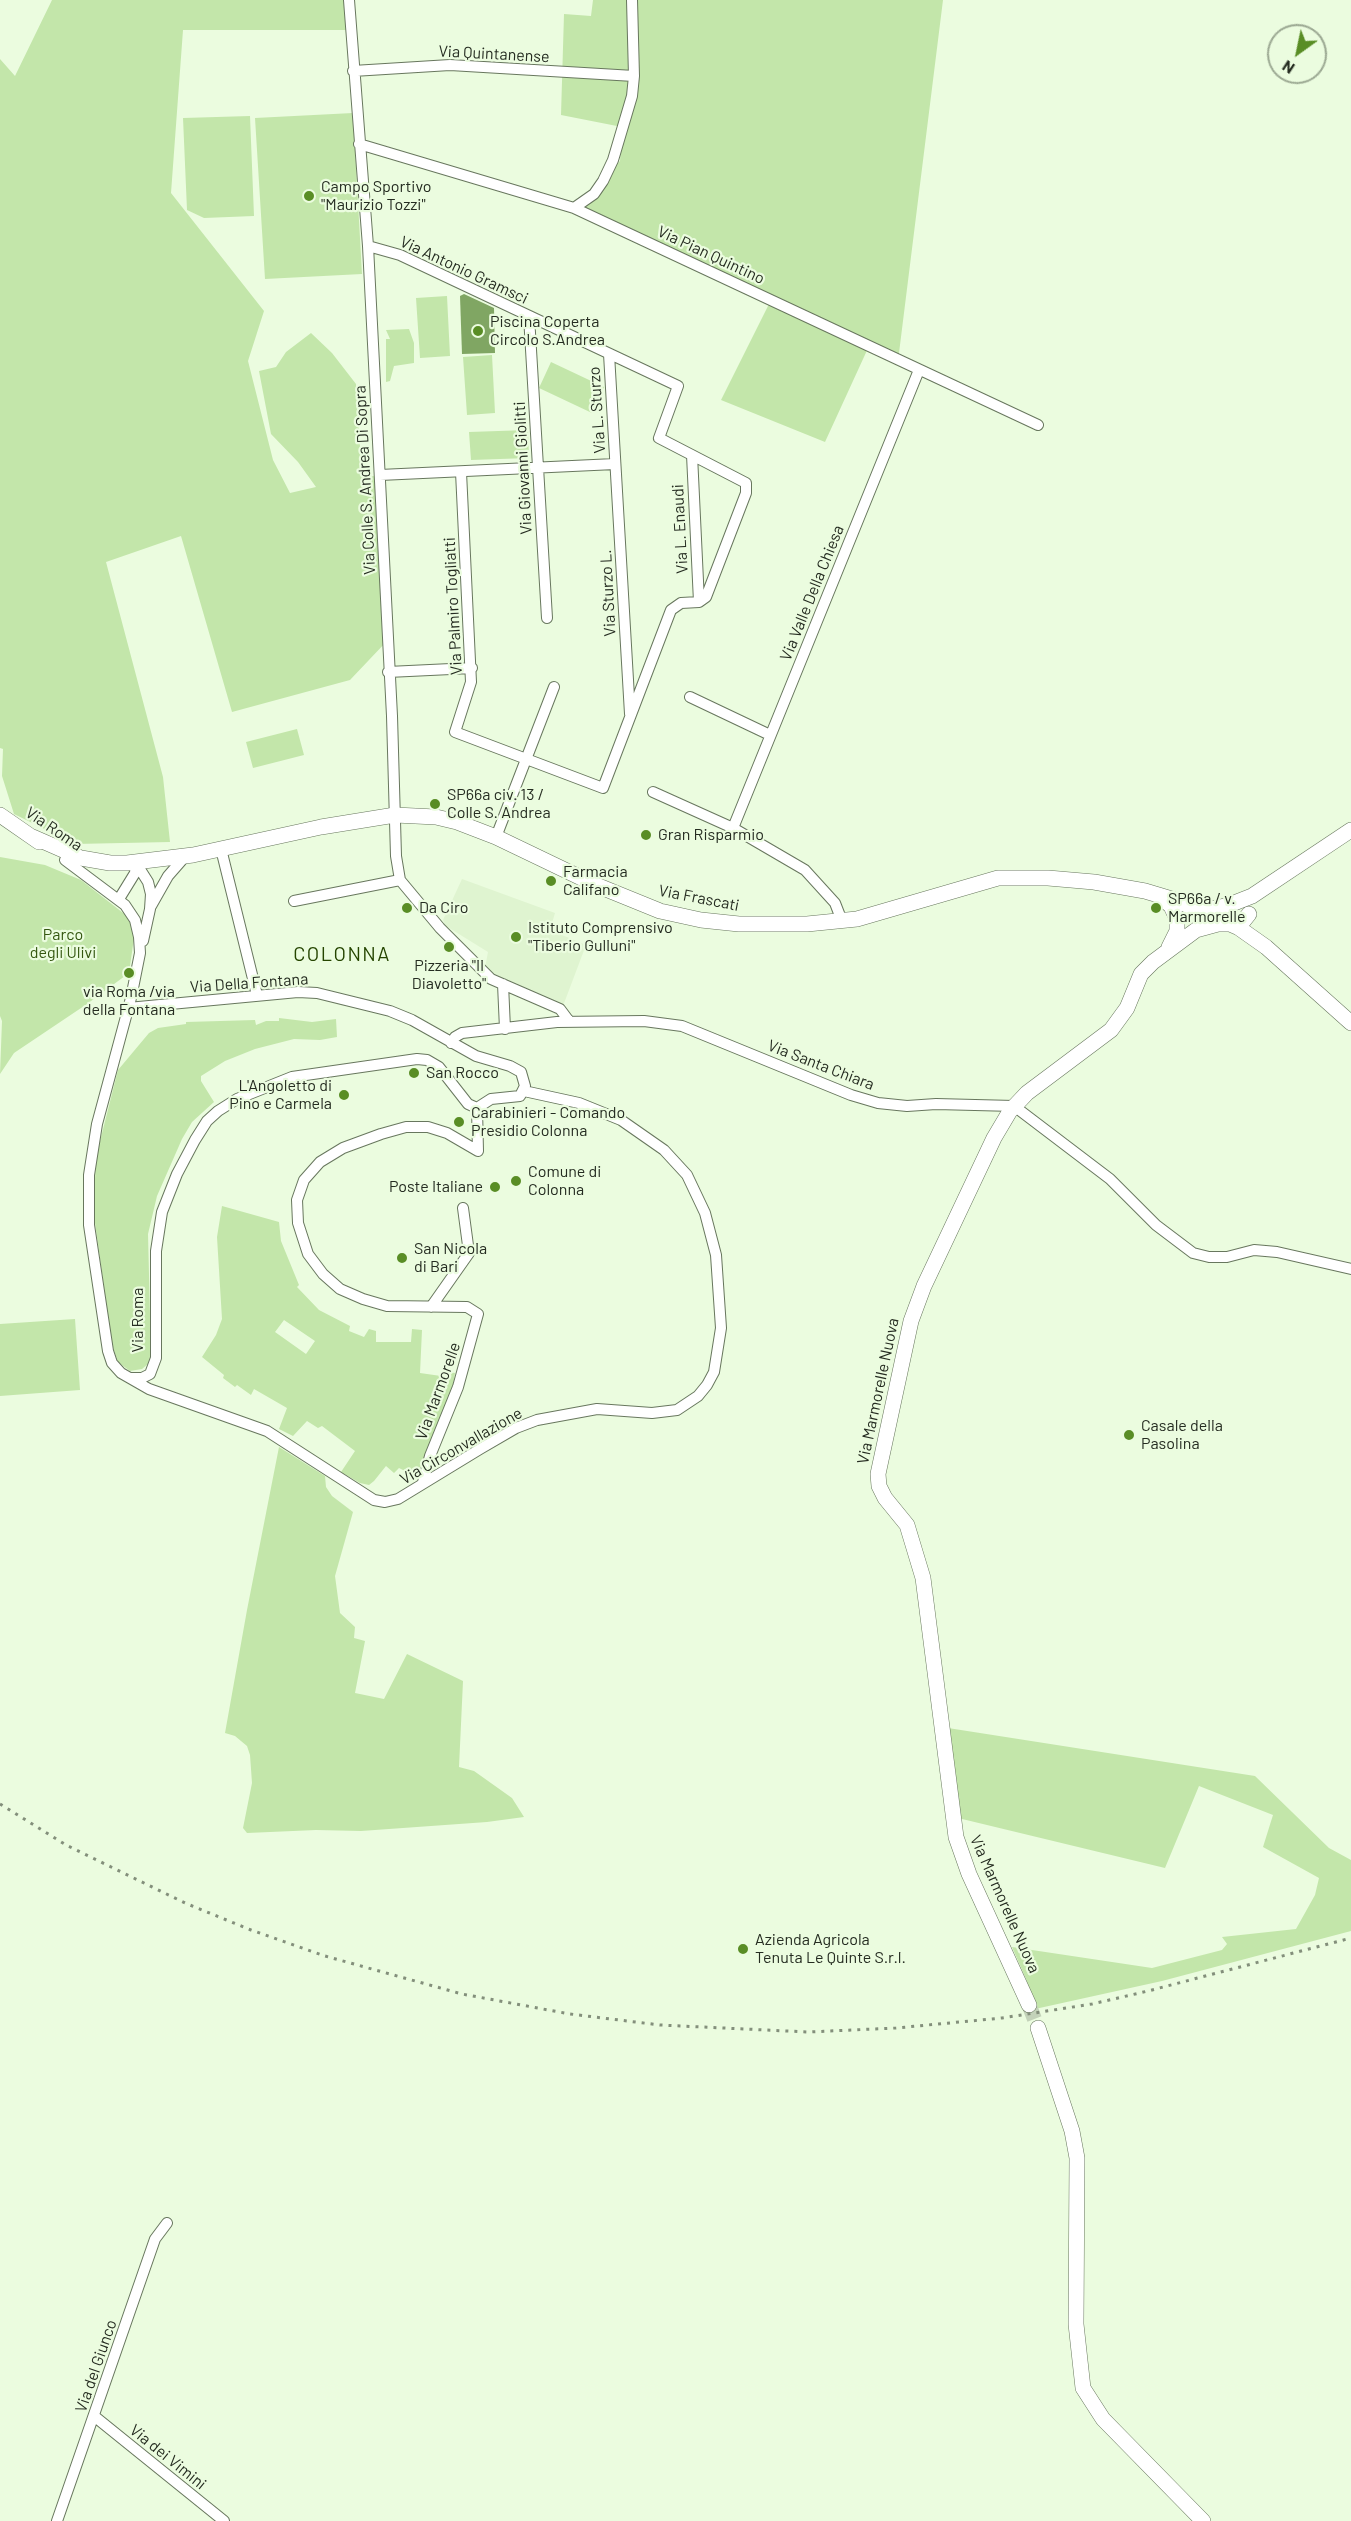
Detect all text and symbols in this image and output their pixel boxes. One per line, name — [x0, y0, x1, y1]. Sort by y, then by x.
north arrow — [1267, 24, 1327, 84]
street label: Via Quintanense — [438, 42, 550, 66]
text: N — [1278, 57, 1298, 79]
place label: Campo Sportivo "Maurizio Tozzi" — [321, 177, 431, 215]
marker: Campo Sportivo "Maurizio Tozzi" — [302, 189, 316, 203]
street label: Via Pian Quintino — [654, 222, 768, 288]
street label: Via Antonio Gramsci — [397, 232, 531, 308]
place label: Piscina Coperta Circolo S.Andrea — [490, 312, 605, 350]
marker: Piscina Coperta Circolo S.Andrea — [471, 324, 485, 338]
street label: Via L. Sturzo — [584, 366, 610, 454]
street label: Via Colle S. Andrea Di Sopra — [350, 385, 380, 575]
street label: Via Giovanni Giolitti — [510, 401, 536, 535]
street label: Via L. Enaudi — [668, 484, 692, 574]
street label: Via Valle Della Chiesa — [776, 522, 848, 664]
street label: Via Palmiro Togliatti — [440, 537, 466, 675]
street label: Via Sturzo L. — [596, 549, 620, 637]
place label: SP66a civ. 13 / Colle S. Andrea — [447, 785, 551, 823]
marker: SP66a civ. 13 / Colle S. Andrea — [428, 797, 442, 811]
street label: Via Roma — [22, 803, 86, 855]
place label: Gran Risparmio — [658, 825, 764, 845]
marker: Gran Risparmio — [639, 828, 653, 842]
place label: Farmacia Califano — [563, 862, 628, 900]
marker: Farmacia Califano — [544, 874, 558, 888]
street label: Via Frascati — [657, 881, 741, 915]
place label: SP66a / v. Marmorelle — [1168, 889, 1245, 927]
place label: Da Ciro — [419, 898, 468, 918]
marker: Da Ciro — [400, 901, 414, 915]
marker: SP66a / v. Marmorelle — [1149, 901, 1163, 915]
place label: Istituto Comprensivo "Tiberio Gulluni" — [528, 918, 673, 956]
park label: Parco degli Ulivi — [30, 925, 96, 963]
marker: Istituto Comprensivo "Tiberio Gulluni" — [509, 930, 523, 944]
marker: Pizzeria "Il Diavoletto" — [442, 940, 456, 954]
district label: COLONNA — [293, 942, 391, 966]
place label: Pizzeria "Il Diavoletto" — [412, 956, 486, 994]
marker: via Roma /via della Fontana — [122, 966, 136, 980]
street label: Via Della Fontana — [189, 969, 309, 997]
place label: via Roma /via della Fontana — [83, 982, 175, 1020]
street label: Via Santa Chiara — [765, 1036, 877, 1094]
place label: San Rocco — [426, 1063, 499, 1083]
marker: San Rocco — [407, 1066, 421, 1080]
place label: L'Angoletto di Pino e Carmela — [229, 1076, 332, 1114]
marker: L'Angoletto di Pino e Carmela — [337, 1088, 351, 1102]
place label: Carabinieri - Comando Presidio Colonna — [471, 1103, 625, 1141]
marker: Carabinieri - Comando Presidio Colonna — [452, 1115, 466, 1129]
place label: Comune di Colonna — [528, 1162, 601, 1200]
marker: Comune di Colonna — [509, 1174, 523, 1188]
place label: Poste Italiane — [389, 1177, 483, 1197]
marker: Poste Italiane — [488, 1180, 502, 1194]
place label: San Nicola di Bari — [414, 1239, 487, 1277]
marker: San Nicola di Bari — [395, 1251, 409, 1265]
street label: Via Roma — [128, 1288, 148, 1352]
street label: Via Marmorelle Nuova — [853, 1316, 903, 1466]
street label: Via Marmorelle — [411, 1340, 465, 1442]
street label: Via Circonvallazione — [396, 1403, 526, 1489]
place label: Casale della Pasolina — [1141, 1416, 1223, 1454]
marker: Casale della Pasolina — [1122, 1428, 1136, 1442]
street label: Via Marmorelle Nuova — [966, 1832, 1044, 1976]
place label: Azienda Agricola Tenuta Le Quinte S.r.l. — [755, 1930, 906, 1968]
marker: Azienda Agricola Tenuta Le Quinte S.r.l. — [736, 1942, 750, 1956]
street label: Via del Giunco — [71, 2317, 121, 2415]
street label: Via dei Vimini — [126, 2420, 210, 2494]

